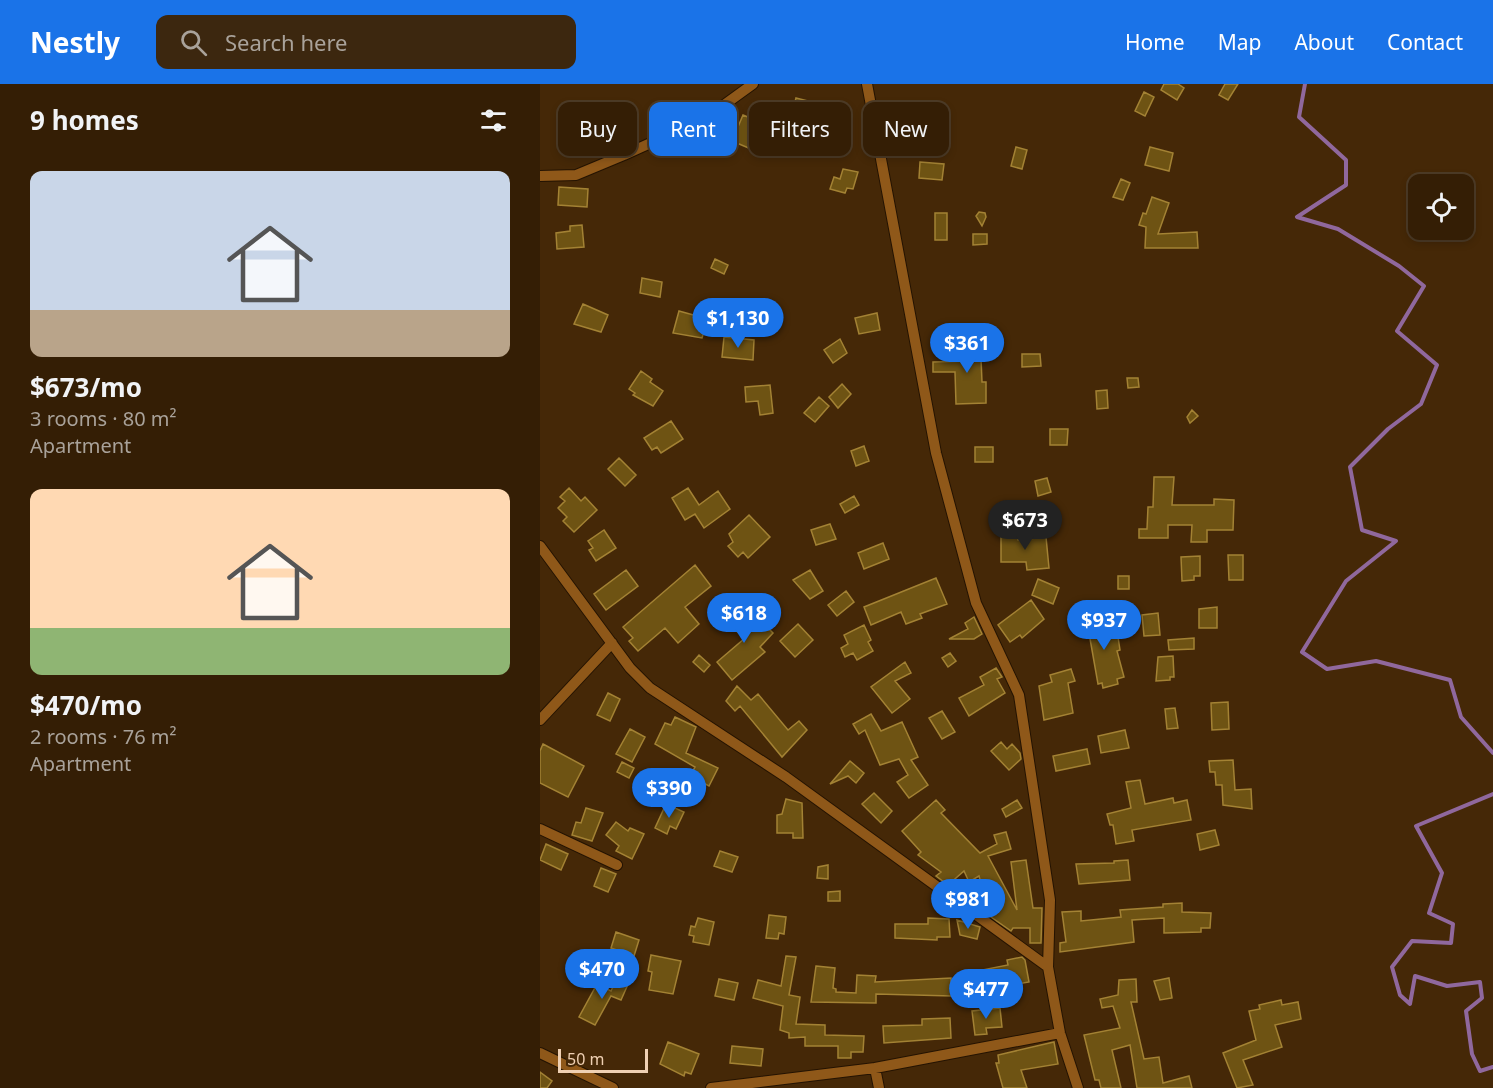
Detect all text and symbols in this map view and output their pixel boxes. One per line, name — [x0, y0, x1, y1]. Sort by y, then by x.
search box — [156, 15, 576, 69]
text: Nestly — [30, 23, 120, 61]
icon: search — [177, 26, 210, 59]
text: Search here — [225, 27, 347, 57]
text: Home — [1125, 28, 1185, 56]
text: Map — [1218, 28, 1261, 56]
text: About — [1294, 28, 1354, 56]
text: Contact — [1387, 28, 1463, 56]
text: 9 homes — [30, 102, 139, 138]
chip: Buy — [558, 102, 637, 156]
chip: Rent — [649, 102, 737, 156]
chip: Filters — [749, 102, 851, 156]
chip: New — [863, 102, 949, 156]
icon: filters — [477, 104, 510, 137]
map controls — [1408, 174, 1474, 240]
button: locate — [1408, 174, 1474, 240]
icon: home — [216, 210, 324, 318]
pin: $1,130 — [689, 298, 787, 349]
text: $1,130 — [707, 304, 769, 331]
pin: $361 — [931, 323, 1003, 374]
text: $361 — [944, 329, 990, 356]
text: $673/mo — [30, 369, 142, 405]
text: 3 rooms · 80 m² — [30, 405, 177, 432]
text: Apartment — [30, 432, 131, 459]
pin: $673 — [989, 500, 1061, 551]
text: $673 — [1002, 506, 1048, 533]
icon: home — [216, 528, 324, 636]
pin: $618 — [708, 593, 780, 644]
text: $618 — [721, 599, 767, 626]
pin: $937 — [1068, 600, 1140, 651]
text: $937 — [1081, 606, 1127, 633]
text: $470/mo — [30, 687, 142, 723]
text: 2 rooms · 76 m² — [30, 723, 177, 750]
text: Apartment — [30, 750, 131, 777]
pin: $390 — [633, 768, 705, 819]
text: $390 — [646, 774, 692, 801]
pin: $981 — [932, 879, 1004, 930]
text: $981 — [945, 885, 991, 912]
pin: $470 — [566, 949, 638, 1000]
text: $470 — [579, 955, 625, 982]
pin: $477 — [950, 969, 1022, 1020]
text: $477 — [963, 975, 1009, 1002]
scale bar — [558, 1046, 648, 1074]
text: 50 m — [567, 1048, 604, 1070]

